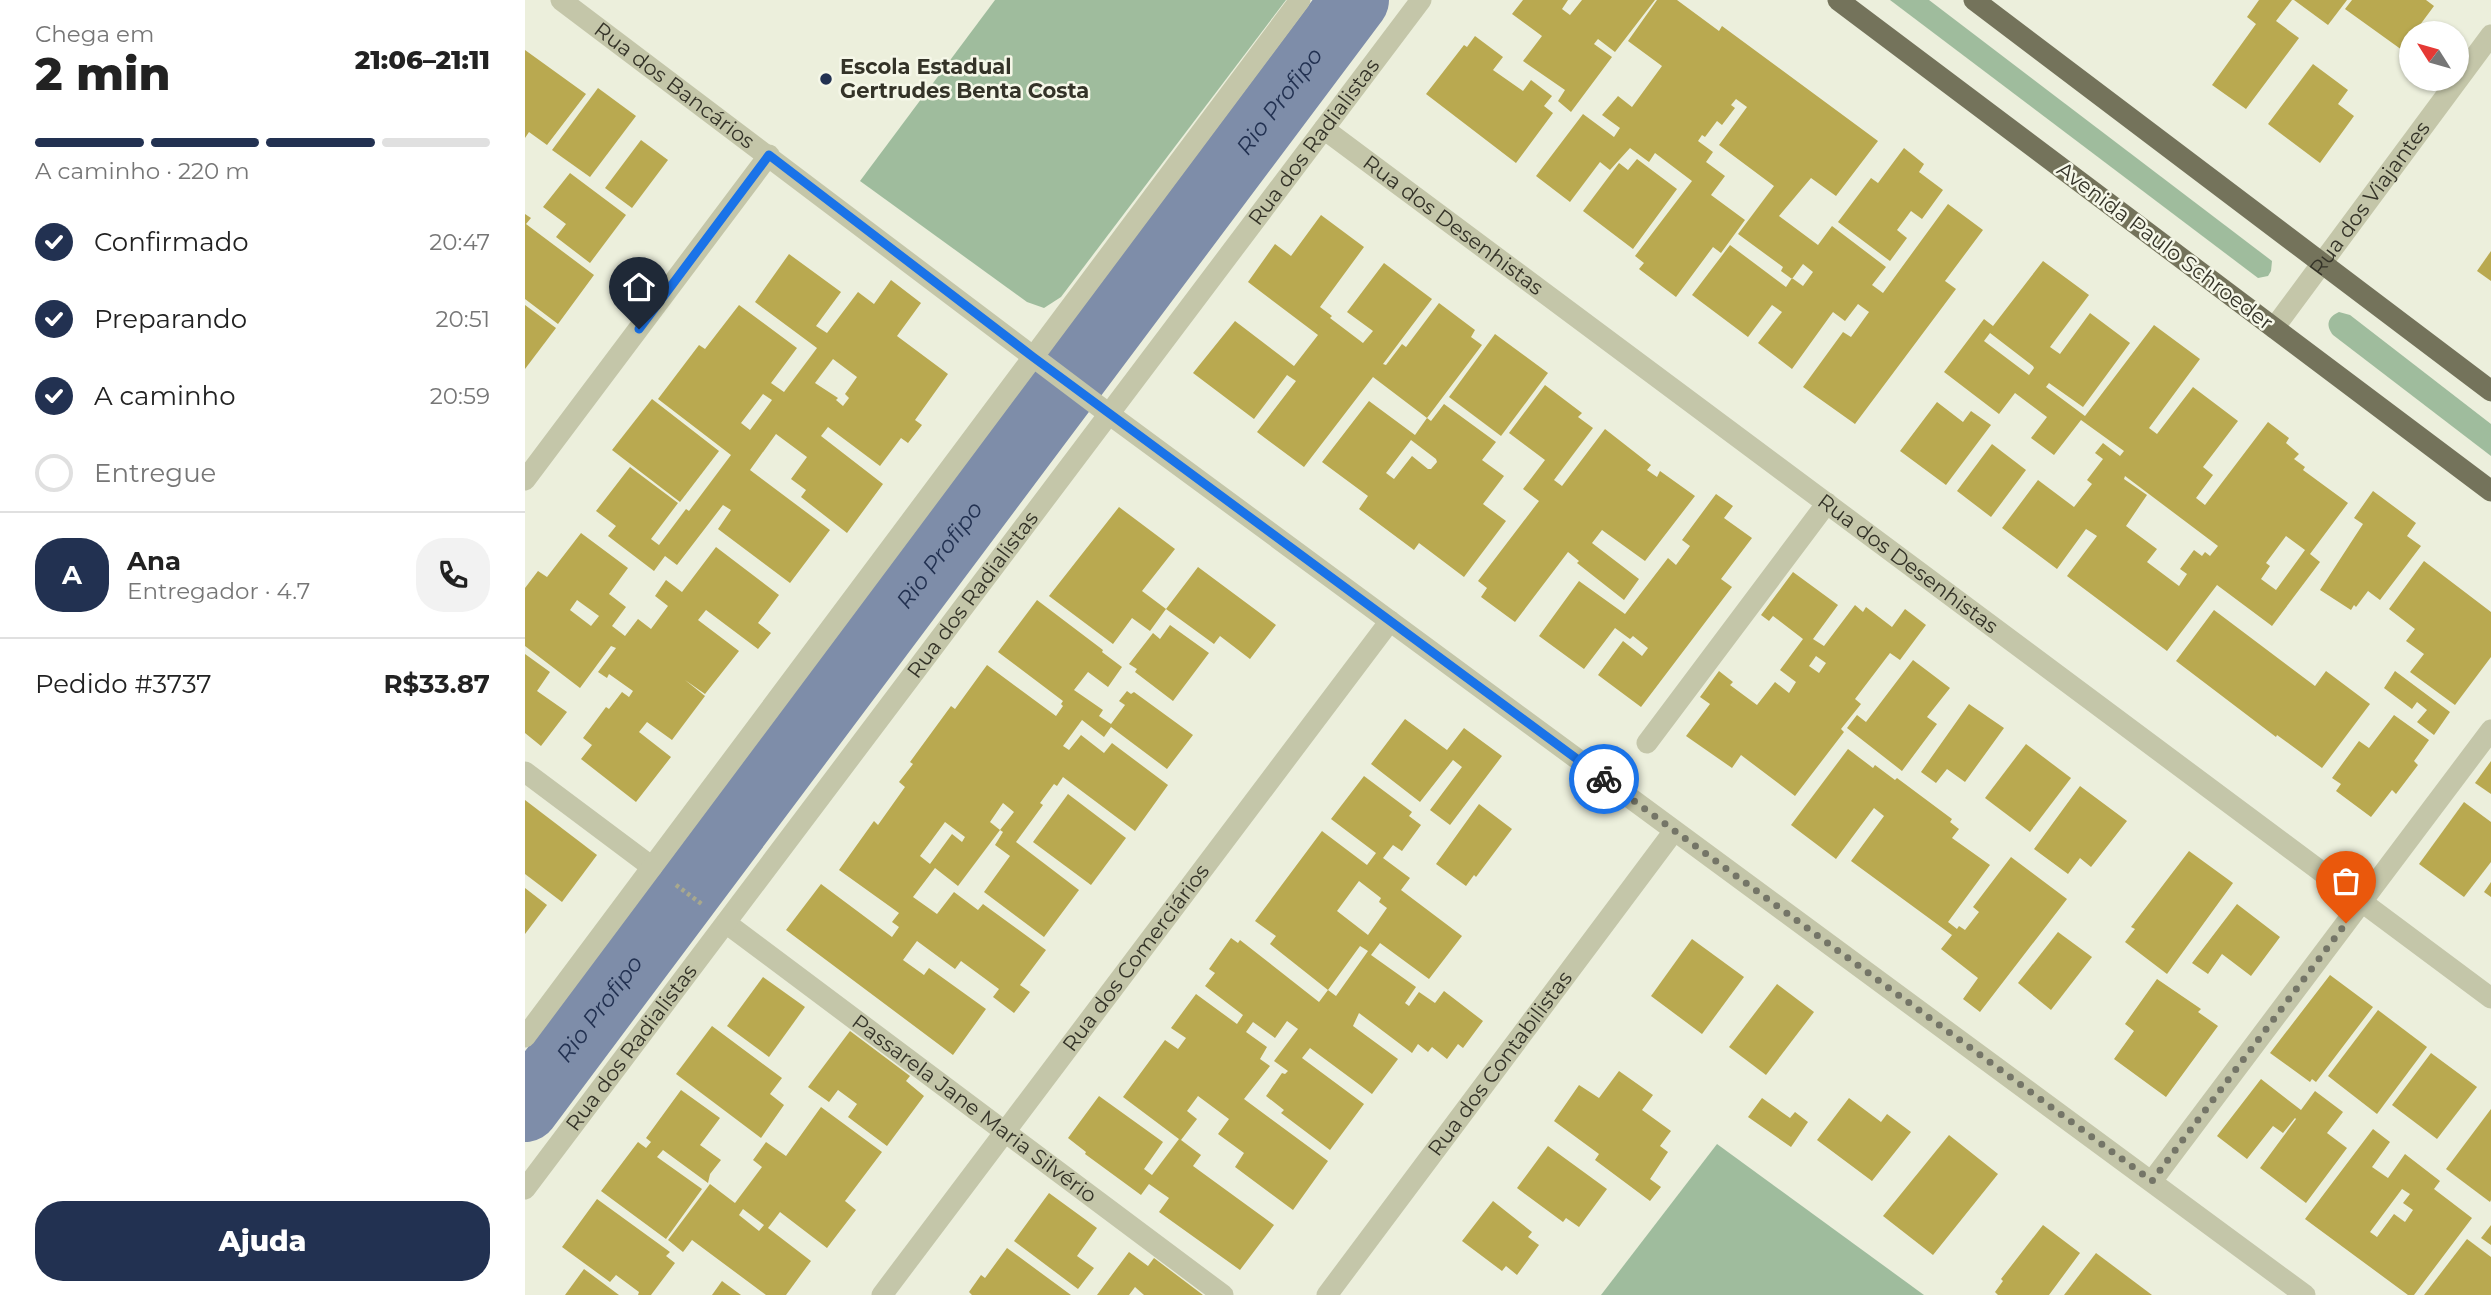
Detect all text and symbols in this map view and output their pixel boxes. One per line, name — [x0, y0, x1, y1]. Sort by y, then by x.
street label: Rua dos Bancários — [590, 17, 760, 154]
text: Chega em — [35, 20, 154, 48]
north arrow — [2399, 21, 2469, 91]
map controls — [2399, 21, 2469, 91]
water label: Rio Profipo — [1230, 42, 1328, 160]
text: 21:06–21:11 — [355, 44, 490, 76]
text: 2 min — [35, 45, 170, 102]
street label: Rua dos Radialistas — [1243, 53, 1385, 230]
place label: Escola Estadual Gertrudes Benta Costa — [840, 54, 1089, 103]
marker: Escola Estadual Gertrudes Benta Costa — [818, 71, 834, 87]
street label: Rua dos Viajantes — [2304, 116, 2435, 281]
street label: Rua dos Desenhistas — [1358, 149, 1549, 300]
street label: Avenida Paulo Schroeder — [2052, 156, 2278, 335]
text: A caminho · 220 m — [35, 157, 250, 185]
icon: check — [35, 223, 73, 261]
text: Confirmado — [94, 226, 249, 258]
text: 20:47 — [429, 228, 490, 256]
pin — [609, 257, 669, 329]
icon: home — [620, 268, 658, 306]
icon: check — [35, 300, 73, 338]
text: Preparando — [94, 303, 247, 335]
text: 20:51 — [436, 305, 490, 333]
icon: check — [35, 377, 73, 415]
text: A caminho — [94, 380, 235, 412]
text: 20:59 — [430, 382, 490, 410]
text: Entregue — [94, 457, 216, 489]
street label: Rua dos Desenhistas — [1813, 488, 2003, 639]
water label: Rio Profipo — [890, 496, 988, 614]
street label: Rua dos Radialistas — [901, 506, 1043, 683]
button: phone — [416, 538, 490, 612]
text: Ana — [127, 545, 181, 577]
text: A — [62, 559, 82, 591]
text: Entregador · 4.7 — [127, 577, 310, 605]
text: Pedido #3737 — [35, 668, 212, 700]
text: R$33.87 — [383, 668, 490, 700]
courier — [1569, 744, 1639, 814]
icon: bike — [1585, 760, 1623, 798]
pin — [2316, 851, 2376, 923]
street label: Rua dos Comerciários — [1057, 859, 1214, 1056]
icon: bag — [2327, 862, 2365, 900]
water label: Rio Profipo — [550, 950, 649, 1068]
street label: Rua dos Radialistas — [560, 959, 702, 1136]
street label: Rua dos Contabilistas — [1422, 966, 1577, 1161]
street label: Passarela Jane Maria Silvério — [847, 1009, 1102, 1208]
button: Ajuda — [35, 1201, 490, 1281]

